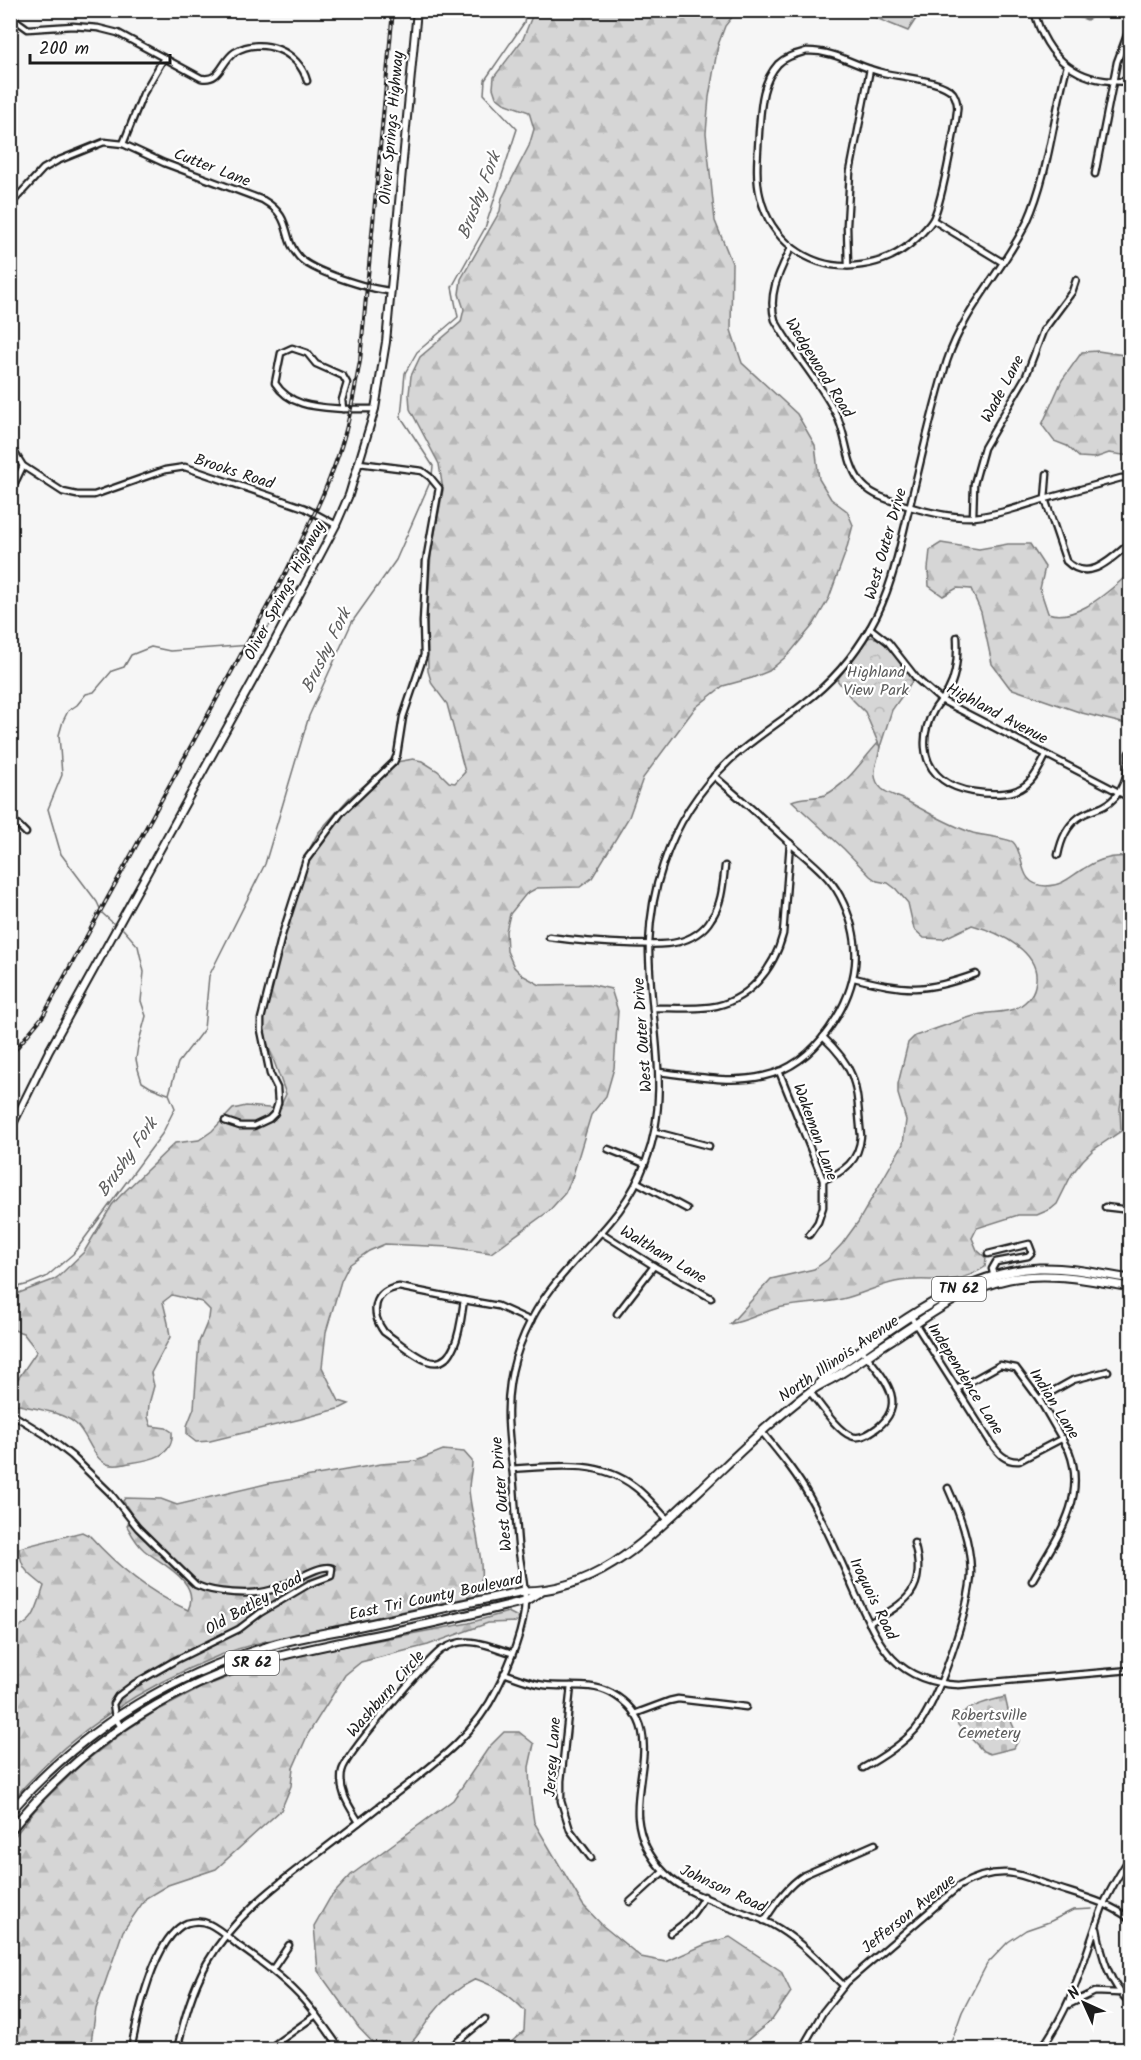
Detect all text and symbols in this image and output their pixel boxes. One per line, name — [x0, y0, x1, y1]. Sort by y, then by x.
scale bar — [30, 27, 170, 65]
text: 200 m — [39, 35, 89, 64]
street label: Oliver Springs Highway — [373, 50, 411, 206]
street label: Cutter Lane — [170, 142, 254, 194]
water label: Brushy Fork — [450, 146, 511, 244]
street label: Wedgewood Road — [778, 313, 860, 424]
street label: Wade Lane — [975, 351, 1031, 427]
street label: Brooks Road — [191, 447, 278, 497]
street label: West Outer Drive — [858, 485, 914, 603]
street label: Oliver Springs Highway — [238, 517, 332, 665]
water label: Brushy Fork — [294, 601, 361, 698]
park label: Highland View Park — [843, 660, 909, 703]
street label: Highland Avenue — [942, 677, 1052, 751]
street label: West Outer Drive — [627, 977, 659, 1093]
street label: Wakeman Lane — [786, 1080, 844, 1184]
water label: Brushy Fork — [90, 1110, 167, 1204]
street label: Waltham Lane — [615, 1219, 711, 1291]
road number: TN 62 — [932, 1277, 986, 1301]
street label: North Illinois Avenue — [774, 1309, 904, 1409]
street label: Independence Lane — [920, 1318, 1010, 1440]
street label: Indian Lane — [1022, 1364, 1086, 1444]
street label: West Outer Drive — [485, 1436, 519, 1552]
street label: Iroquois Road — [842, 1553, 904, 1645]
street label: Old Batley Road — [200, 1565, 308, 1642]
street label: East Tri County Boulevard — [347, 1566, 526, 1628]
street label: Washburn Circle — [341, 1645, 431, 1743]
road number: SR 62 — [225, 1651, 279, 1675]
park label: Robertsville Cemetery — [951, 1703, 1027, 1746]
street label: Jersey Lane — [538, 1716, 568, 1798]
street label: Johnson Road — [676, 1858, 771, 1920]
street label: Jefferson Avenue — [856, 1868, 962, 1960]
north arrow — [1054, 1973, 1114, 2033]
text: N — [1062, 1981, 1087, 2006]

